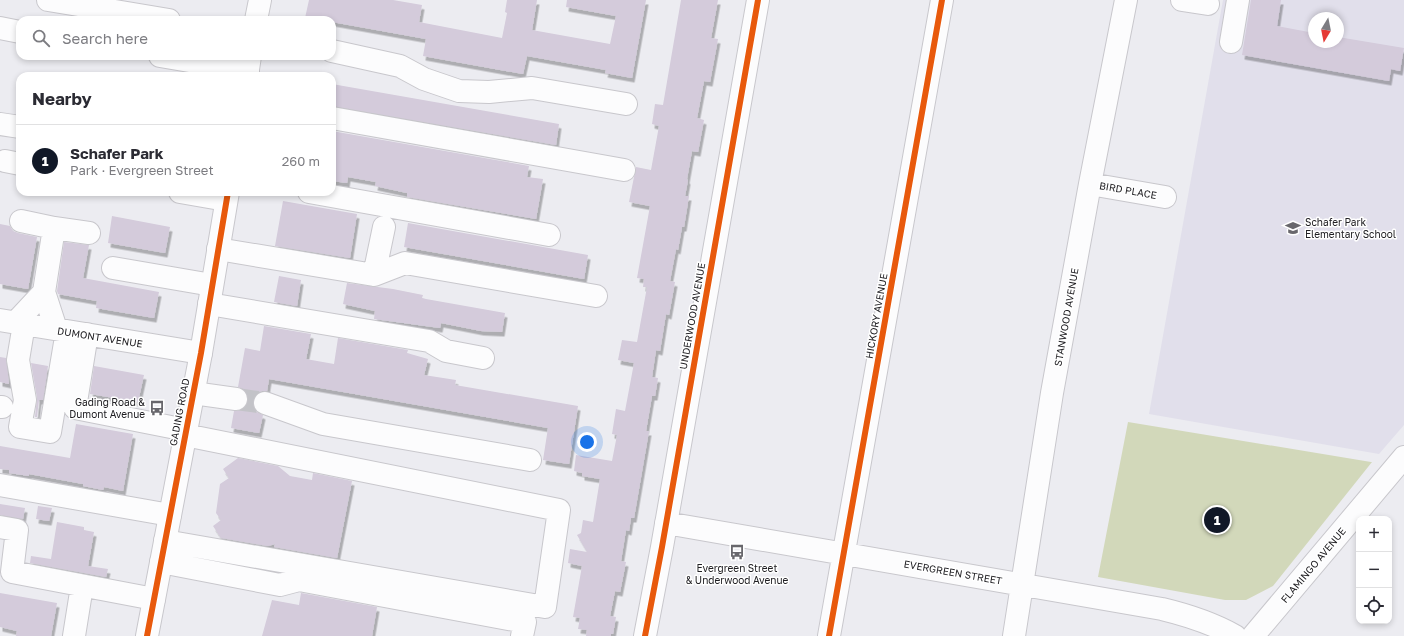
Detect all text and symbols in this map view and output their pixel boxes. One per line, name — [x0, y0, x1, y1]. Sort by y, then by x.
north arrow — [1308, 12, 1344, 48]
search box — [16, 16, 336, 60]
icon: search — [30, 27, 52, 49]
text: Search here — [62, 29, 148, 47]
text: Nearby — [32, 88, 92, 109]
text: Schafer Park — [70, 144, 163, 162]
text: 1 — [42, 153, 48, 169]
text: 260 m — [282, 153, 320, 169]
text: Park · Evergreen Street — [70, 162, 214, 178]
street label: BIRD PLACE — [1098, 179, 1158, 201]
place label: Schafer Park Elementary School — [1305, 216, 1396, 240]
school or university icon: Schafer Park Elementary School — [1284, 219, 1302, 237]
street label: UNDERWOOD AVENUE — [677, 262, 707, 370]
street label: STANWOOD AVENUE — [1051, 267, 1081, 367]
street label: HICKORY AVENUE — [863, 272, 889, 360]
street label: DUMONT AVENUE — [56, 324, 144, 350]
street label: GADING ROAD — [167, 377, 191, 447]
place label: Gading Road & Dumont Avenue — [69, 396, 145, 420]
bus stop icon: Gading Road & Dumont Avenue — [148, 399, 166, 417]
your location — [577, 432, 597, 452]
pin: 1 — [1204, 505, 1230, 535]
map controls — [1356, 516, 1392, 624]
button: + — [1356, 516, 1392, 552]
street label: FLAMINGO AVENUE — [1278, 525, 1348, 605]
bus stop icon: Evergreen Street & Underwood Avenue — [728, 543, 746, 561]
button: − — [1356, 552, 1392, 588]
street label: EVERGREEN STREET — [903, 557, 1003, 587]
place label: Evergreen Street & Underwood Avenue — [686, 562, 789, 586]
button: locate — [1356, 588, 1392, 624]

